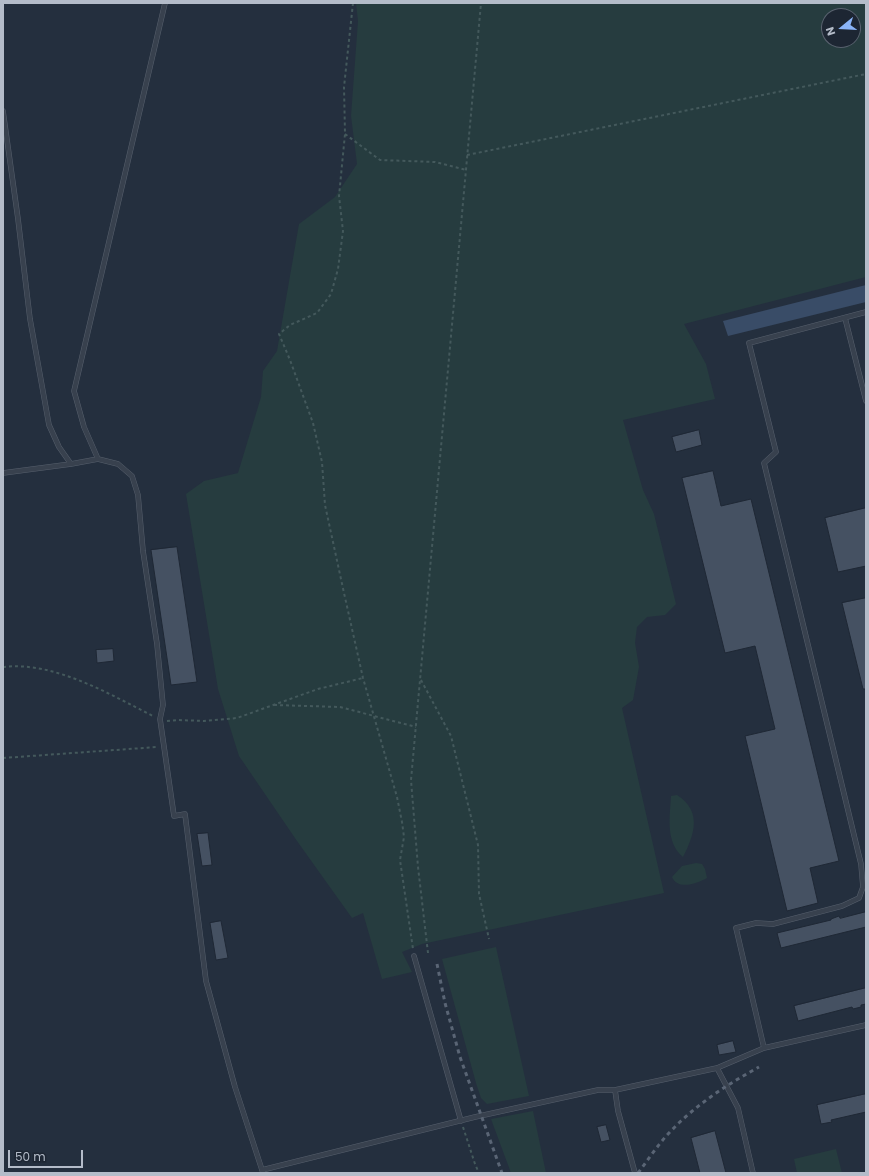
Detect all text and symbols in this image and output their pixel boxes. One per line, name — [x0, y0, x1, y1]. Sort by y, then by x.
north arrow — [821, 8, 861, 48]
text: N — [822, 25, 839, 38]
scale bar — [10, 1142, 85, 1168]
text: 50 m — [15, 1148, 46, 1165]

